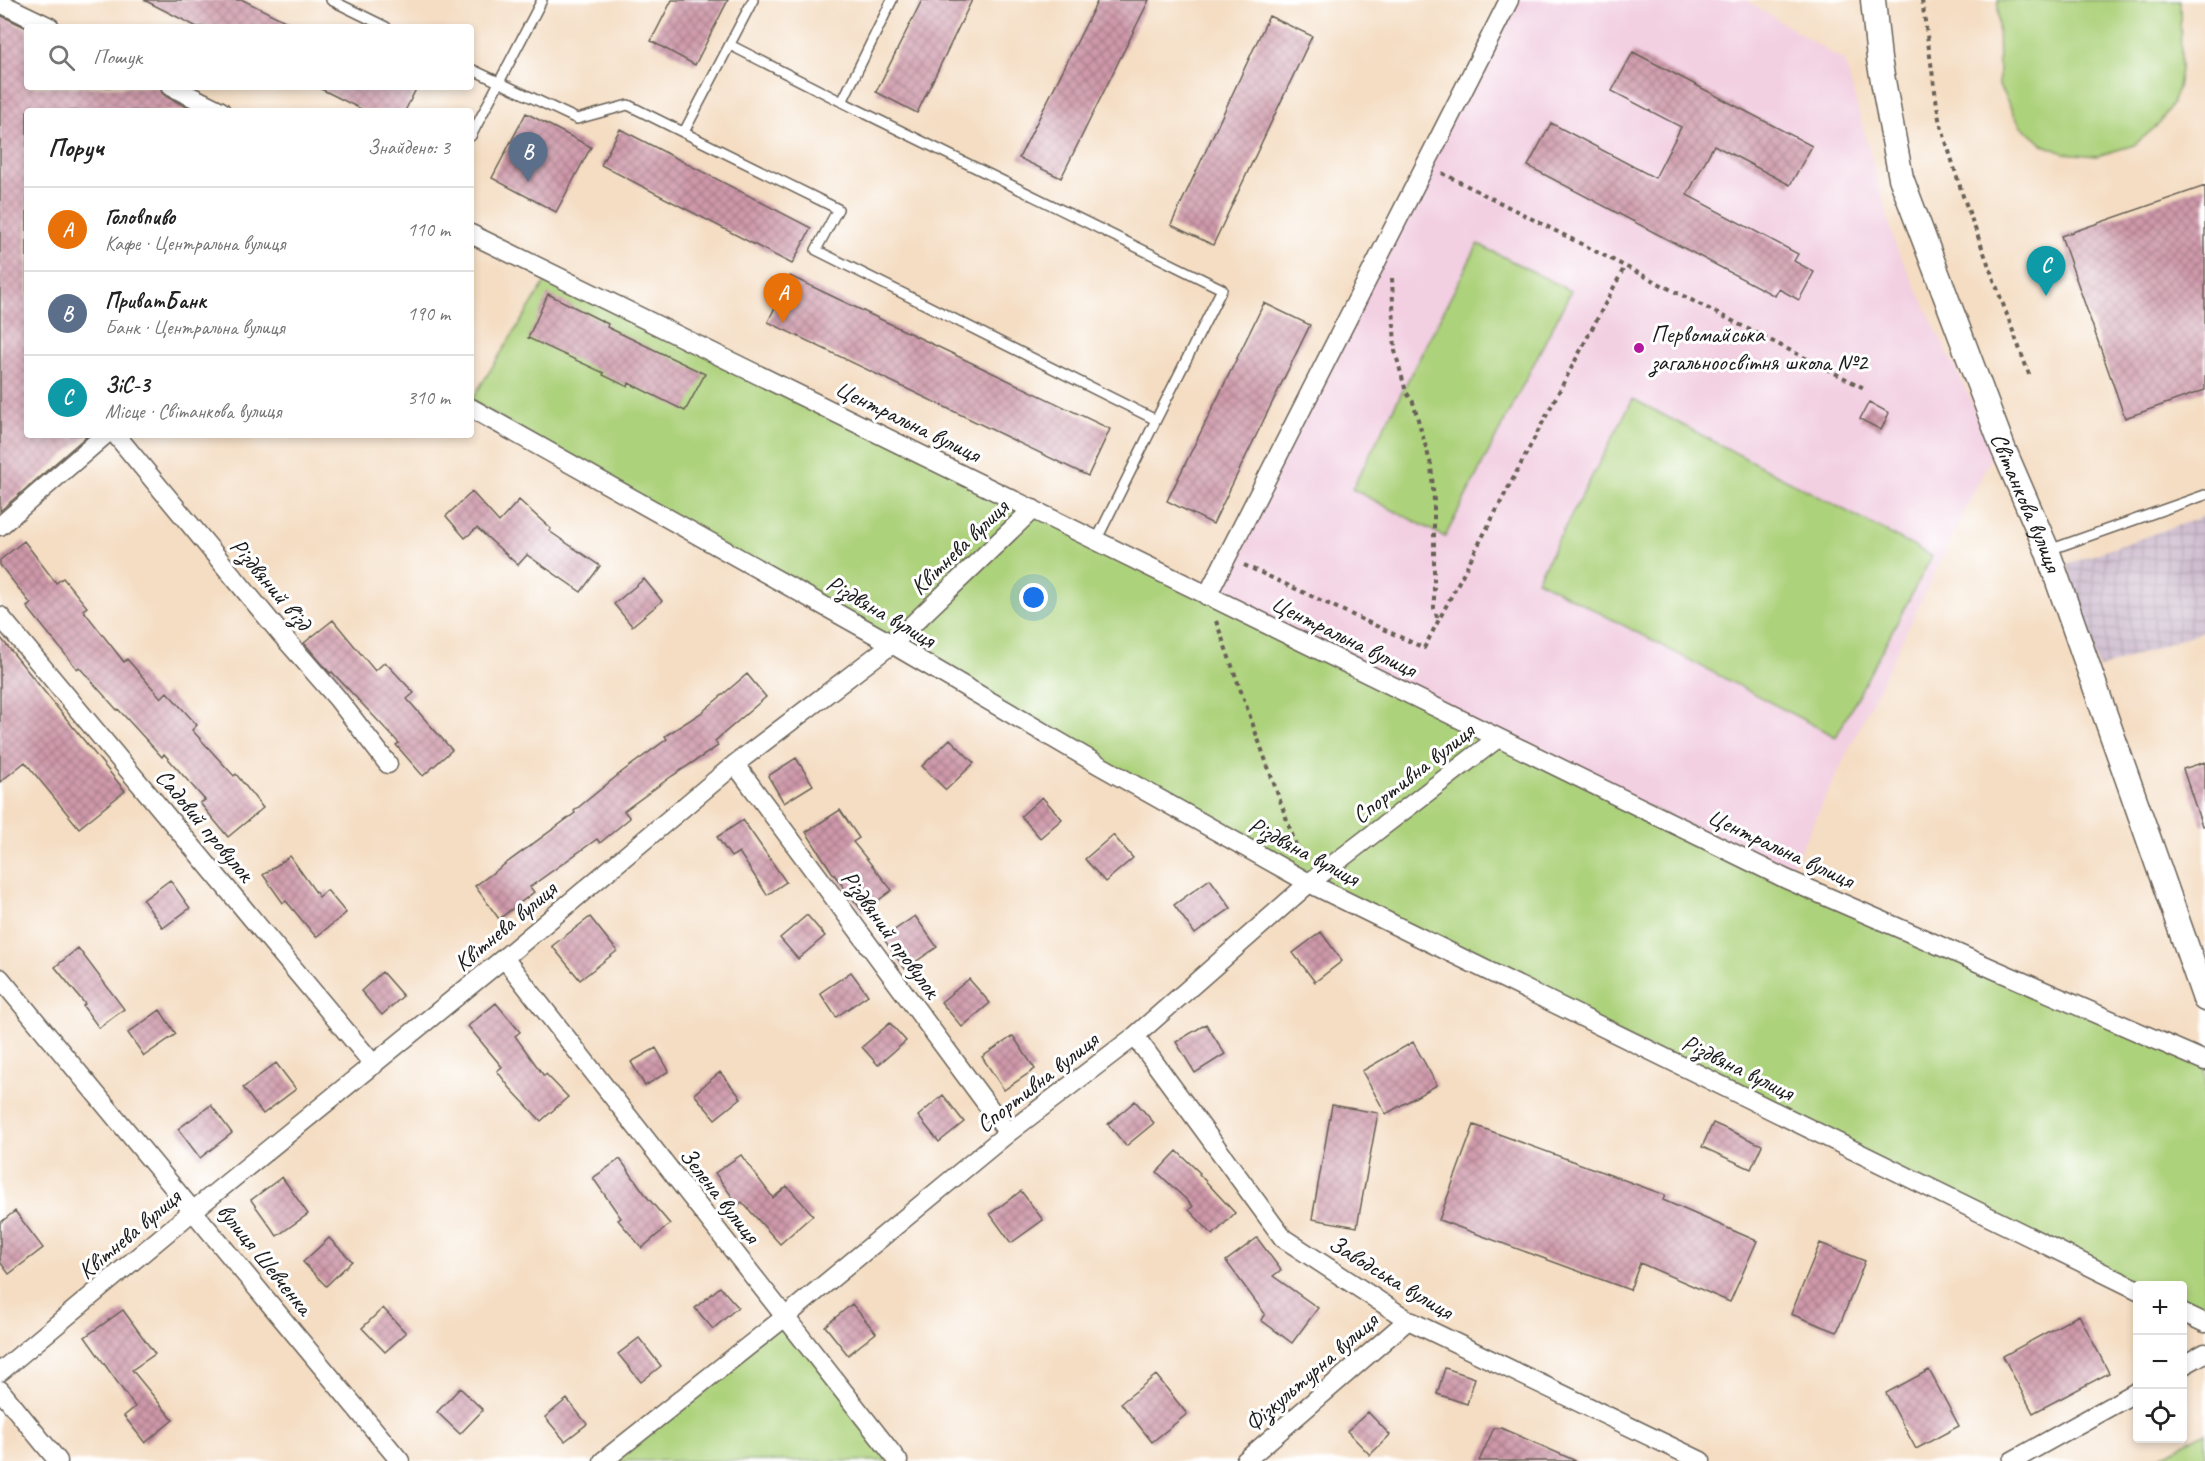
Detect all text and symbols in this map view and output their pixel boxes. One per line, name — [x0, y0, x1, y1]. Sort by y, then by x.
search box — [24, 24, 474, 90]
icon: search — [45, 41, 78, 74]
text: Пошук — [93, 43, 142, 71]
text: Поруч — [48, 131, 104, 164]
pin: B — [508, 132, 548, 182]
text: Знайдено: 3 — [368, 135, 450, 160]
text: Головпиво — [105, 203, 175, 231]
text: A — [62, 217, 73, 242]
text: 110 m — [407, 217, 450, 242]
text: Кафе · Центральна вулиця — [105, 231, 285, 256]
pin: C — [2026, 246, 2066, 296]
pin: A — [764, 274, 802, 323]
text: ПриватБанк — [105, 287, 206, 315]
text: B — [62, 301, 73, 326]
text: 190 m — [407, 301, 450, 326]
text: Банк · Центральна вулиця — [105, 315, 285, 340]
place label: Первомайська загальноосвітня школа №2 — [1648, 319, 1869, 378]
marker: Первомайська загальноосвітня школа №2 — [1632, 341, 1646, 355]
text: ЗіС-3 — [105, 371, 150, 399]
street label: Центральна вулиця — [830, 373, 987, 470]
text: C — [63, 385, 72, 410]
text: 310 m — [407, 385, 450, 410]
text: Місце · Світанкова вулиця — [105, 399, 281, 424]
street label: Світанкова вулиця — [1984, 429, 2069, 577]
street label: Квітнева вулиця — [904, 492, 1016, 601]
street label: Різдвяний в'їзд — [223, 532, 320, 639]
street label: Різдвяна вулиця — [821, 568, 942, 656]
your location — [1019, 583, 1048, 612]
street label: Центральна вулиця — [1266, 588, 1423, 685]
street label: Спортивна вулиця — [1346, 715, 1481, 830]
street label: Садовий провулок — [149, 762, 262, 889]
street label: Центральна вулиця — [1703, 801, 1861, 896]
street label: Різдвяна вулиця — [1243, 809, 1366, 894]
street label: Різдвяний провулок — [834, 864, 949, 1006]
street label: Квітнева вулиця — [447, 873, 564, 978]
street label: Спортивна вулиця — [970, 1024, 1105, 1139]
street label: Різдвяна вулиця — [1677, 1027, 1800, 1109]
street label: Зелена вулиця — [673, 1141, 768, 1251]
street label: Квітнева вулиця — [71, 1181, 188, 1286]
street label: вулиця Шевченка — [211, 1197, 321, 1323]
street label: Заводська вулиця — [1323, 1228, 1460, 1327]
map controls — [2133, 1281, 2187, 1443]
button: + — [2133, 1281, 2187, 1335]
street label: Фізкультурна вулиця — [1238, 1305, 1386, 1439]
button: − — [2133, 1335, 2187, 1389]
button: locate — [2133, 1389, 2187, 1443]

